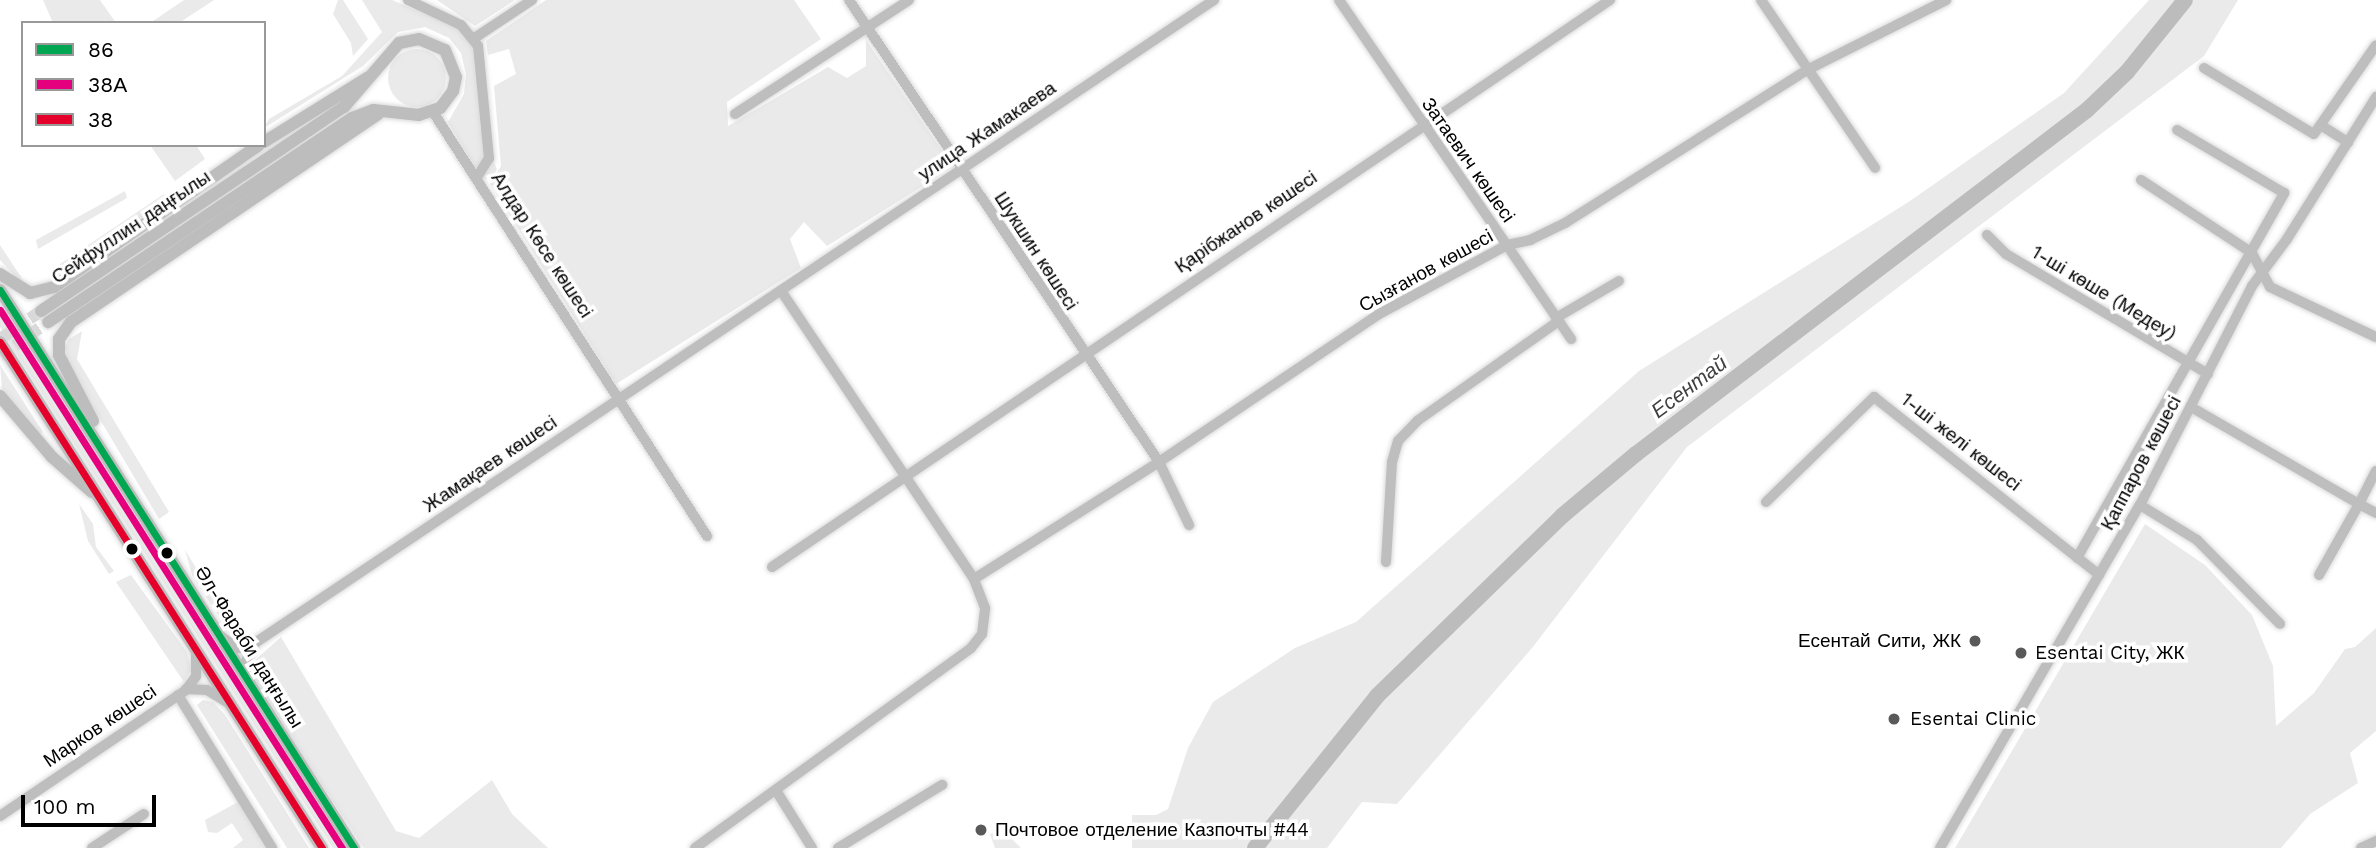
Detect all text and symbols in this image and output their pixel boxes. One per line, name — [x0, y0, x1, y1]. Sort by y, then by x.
legend — [21, 21, 266, 147]
text: 86 — [88, 37, 114, 62]
text: 38А — [88, 72, 127, 97]
street label: улица Жамакаева — [914, 77, 1060, 185]
street label: Затаевич көшесі — [1417, 93, 1519, 227]
text: 38 — [88, 107, 113, 132]
street label: Сейфуллин даңғылы — [47, 165, 215, 289]
street label: Қарібжанов көшесі — [1171, 166, 1321, 278]
street label: Алдар Көсе көшесі — [486, 168, 598, 322]
street label: Шукшин көшесі — [989, 188, 1083, 314]
street label: Сызғанов көшесі — [1355, 225, 1497, 317]
street label: 1-ші көше (Медеу) — [2028, 241, 2180, 345]
water label: Есентай — [1646, 350, 1732, 424]
street label: 1-ші желі көшесі — [1897, 388, 2025, 496]
street label: Қаппаров көшесі — [2096, 392, 2186, 534]
street label: Жамақаев көшесі — [419, 411, 561, 517]
unlabelled marker — [125, 542, 139, 556]
unlabelled marker — [160, 546, 174, 560]
street label: Әл-Фараби даңғылы — [190, 562, 308, 732]
place label: Есентай Сити, ЖК — [1798, 630, 1961, 652]
marker: Есентай Сити, ЖК — [1967, 633, 1983, 649]
place label: Esentai City, ЖК — [2035, 642, 2185, 664]
marker: Esentai City, ЖК — [2013, 645, 2029, 661]
street label: Марков көшесі — [39, 680, 161, 772]
place label: Esentai Clinic — [1910, 708, 2036, 730]
marker: Esentai Clinic — [1884, 709, 1904, 729]
scale bar — [24, 782, 159, 826]
text: 100 m — [34, 794, 96, 819]
place label: Почтовое отделение Казпочты #44 — [995, 819, 1309, 841]
marker: Почтовое отделение Казпочты #44 — [973, 822, 989, 838]

